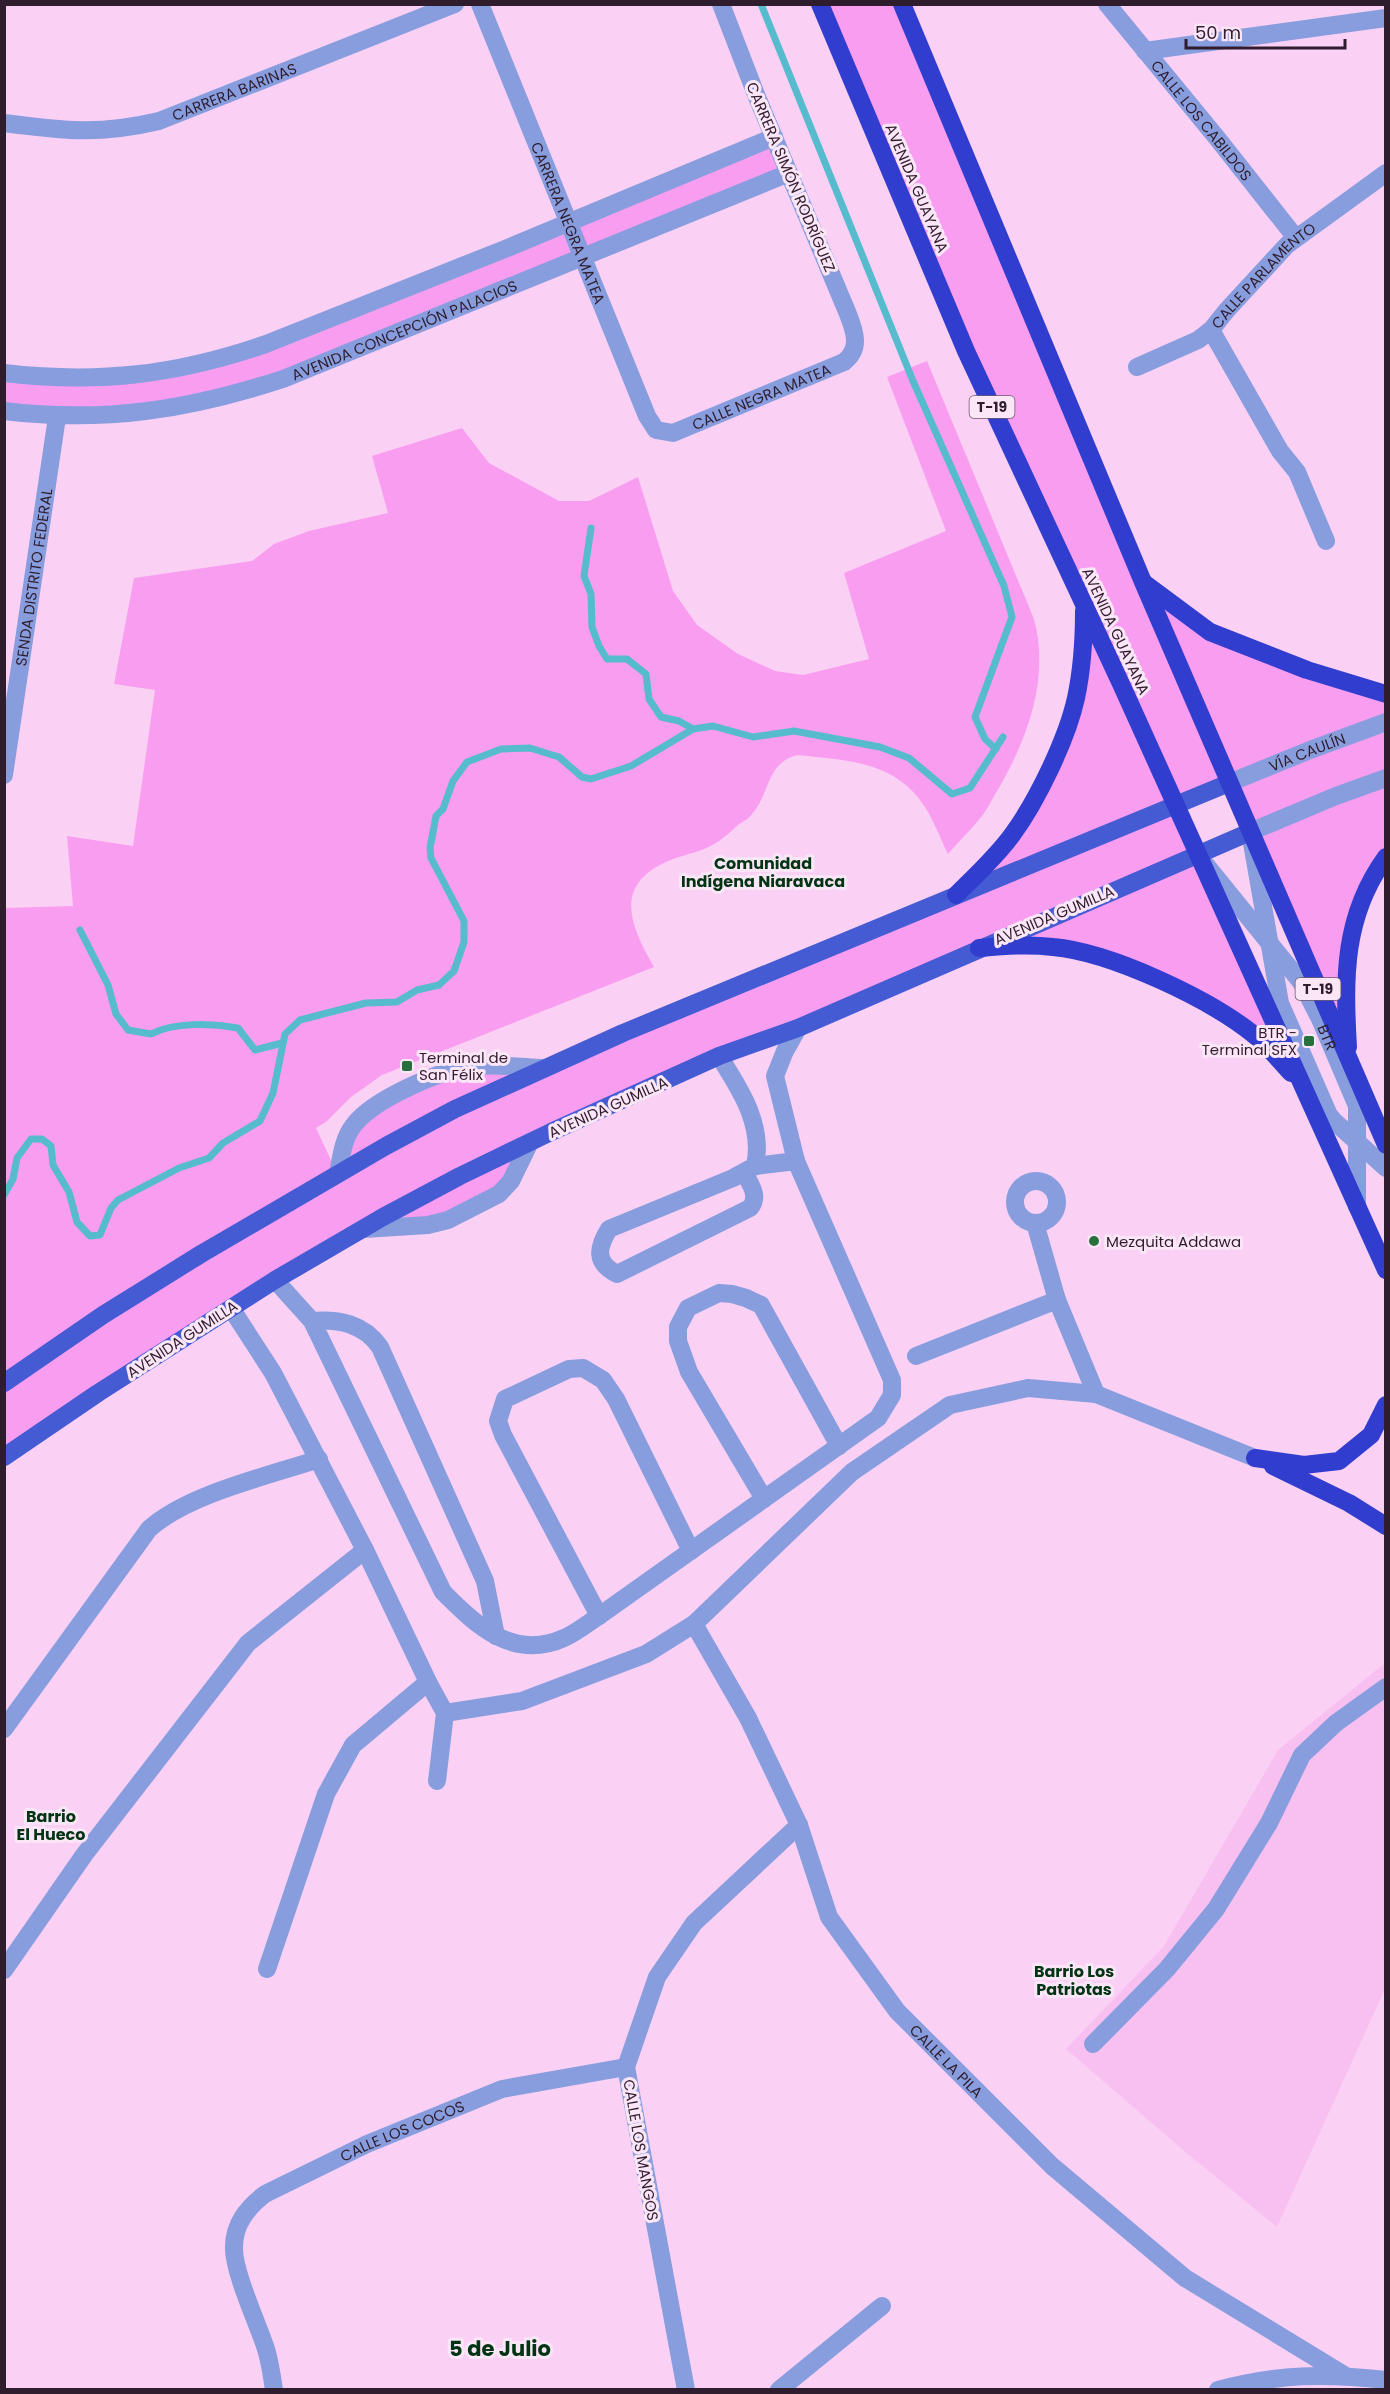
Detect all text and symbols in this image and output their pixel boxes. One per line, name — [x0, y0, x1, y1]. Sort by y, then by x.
scale bar — [1186, 12, 1345, 50]
text: 50 m — [1195, 20, 1241, 45]
street label: CALLE LOS CABILDOS — [1147, 55, 1257, 185]
street label: CARRERA BARINAS — [169, 57, 300, 125]
street label: CARRERA SIMÓN RODRÍGUEZ — [741, 79, 841, 275]
street label: AVENIDA GUAYANA — [880, 120, 954, 256]
street label: CARRERA NEGRA MATEA — [526, 139, 611, 307]
street label: CALLE PARLAMENTO — [1206, 217, 1320, 333]
street label: AVENIDA CONCEPCIÓN PALACIOS — [288, 274, 520, 385]
street label: CALLE NEGRA MATEA — [689, 358, 834, 435]
road number: T-19 — [970, 396, 1014, 418]
street label: SENDA DISTRITO FEDERAL — [10, 487, 57, 667]
street label: AVENIDA GUAYANA — [1077, 564, 1155, 698]
street label: VÍA CAULÍN — [1266, 727, 1348, 776]
district label: Comunidad Indígena Niaravaca — [681, 852, 845, 893]
street label: AVENIDA GUMILLA — [991, 880, 1117, 950]
road number: T-19 — [1296, 978, 1340, 1000]
street label: BTR — [1313, 1021, 1343, 1053]
place label: BTR - Terminal SFX — [1202, 1022, 1297, 1060]
marker: BTR - Terminal SFX — [1302, 1034, 1316, 1048]
place label: Terminal de San Félix — [419, 1047, 508, 1085]
marker: Terminal de San Félix — [400, 1059, 414, 1073]
street label: AVENIDA GUMILLA — [545, 1071, 671, 1143]
place label: Mezquita Addawa — [1106, 1231, 1241, 1252]
marker: Mezquita Addawa — [1087, 1234, 1101, 1248]
street label: AVENIDA GUMILLA — [122, 1295, 242, 1383]
district label: Barrio El Hueco — [17, 1805, 85, 1846]
district label: Barrio Los Patriotas — [1034, 1960, 1114, 2001]
street label: CALLE LA PILA — [905, 2019, 988, 2102]
street label: CALLE LOS MANGOS — [618, 2078, 664, 2222]
street label: CALLE LOS COCOS — [336, 2095, 467, 2166]
district label: 5 de Julio — [449, 2334, 551, 2363]

